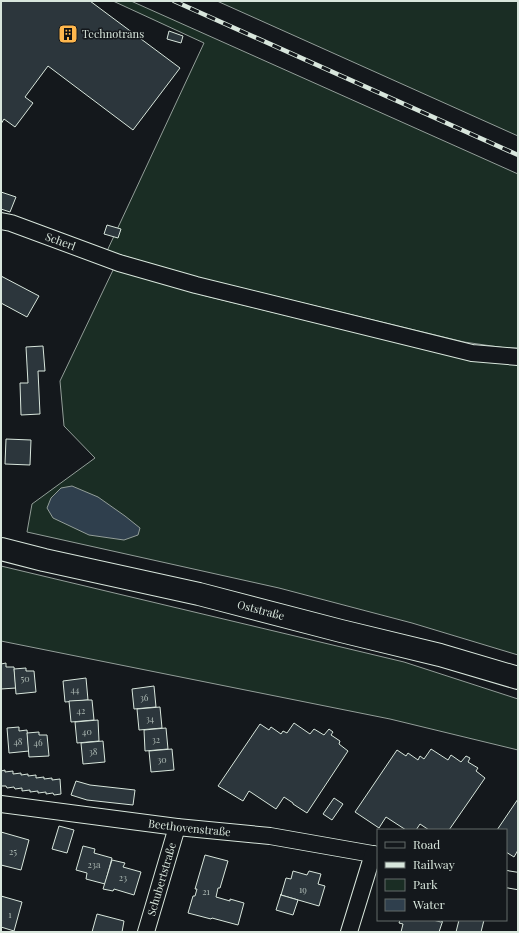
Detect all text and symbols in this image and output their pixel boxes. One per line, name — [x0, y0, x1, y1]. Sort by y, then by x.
building icon: Technotrans — [57, 23, 79, 45]
place label: Technotrans — [82, 26, 144, 41]
street label: Scherl — [43, 228, 78, 253]
street label: Oststraße — [236, 596, 287, 623]
house number: 50 — [20, 672, 30, 684]
house number: 44 — [71, 683, 80, 695]
house number: 36 — [140, 691, 149, 703]
house number: 42 — [77, 704, 85, 716]
house number: 34 — [146, 712, 155, 724]
house number: 40 — [82, 725, 92, 737]
house number: 32 — [152, 733, 160, 745]
house number: 48 — [13, 735, 23, 747]
house number: 46 — [33, 736, 43, 748]
house number: 38 — [89, 745, 98, 757]
house number: 30 — [157, 753, 167, 765]
street label: Beethovenstraße — [147, 815, 232, 839]
legend — [377, 829, 507, 921]
text: Road — [413, 836, 440, 852]
street label: Schubertstraße — [143, 840, 179, 918]
house number: 25 — [9, 845, 17, 857]
text: Railway — [413, 856, 455, 872]
house number: 23a — [88, 858, 101, 870]
house number: 23 — [119, 871, 127, 883]
text: Park — [413, 876, 438, 892]
house number: 19 — [299, 883, 307, 895]
house number: 21 — [202, 885, 210, 897]
text: Water — [412, 896, 446, 912]
house number: 1 — [8, 908, 12, 920]

